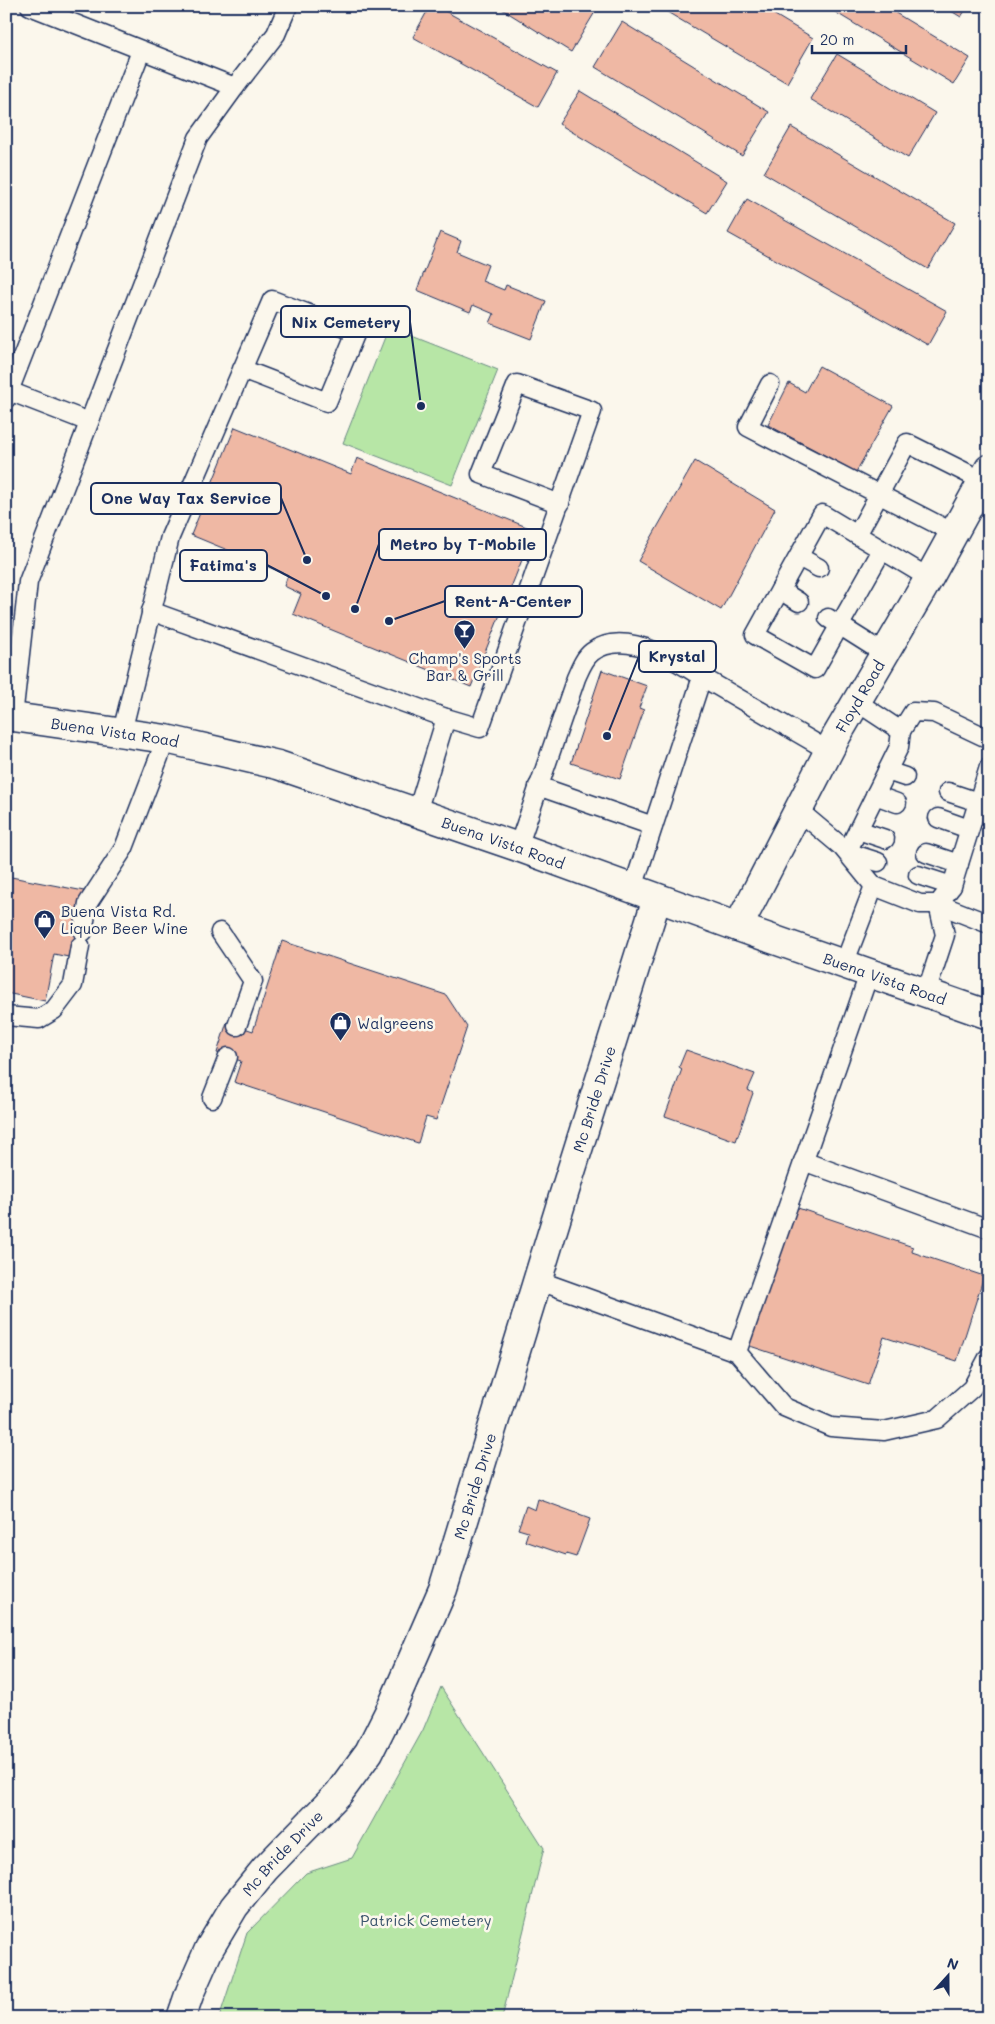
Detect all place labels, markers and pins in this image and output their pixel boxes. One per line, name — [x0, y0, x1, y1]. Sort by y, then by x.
callout: Nix Cemetery — [281, 306, 410, 337]
callout: One Way Tax Service — [91, 483, 281, 514]
callout: Metro by T-Mobile — [379, 529, 546, 560]
callout: Fatima's — [180, 550, 267, 581]
callout: Rent-A-Center — [445, 586, 582, 617]
bar icon: Champ's Sports Bar & Grill — [453, 618, 477, 649]
callout: Krystal — [639, 641, 716, 672]
place label: Champ's Sports Bar & Grill — [408, 648, 522, 685]
place label: Buena Vista Rd. Liquor Beer Wine — [61, 901, 188, 938]
shop icon: Buena Vista Rd. Liquor Beer Wine — [33, 908, 57, 939]
shop icon: Walgreens — [329, 1011, 353, 1042]
place label: Walgreens — [357, 1013, 434, 1033]

